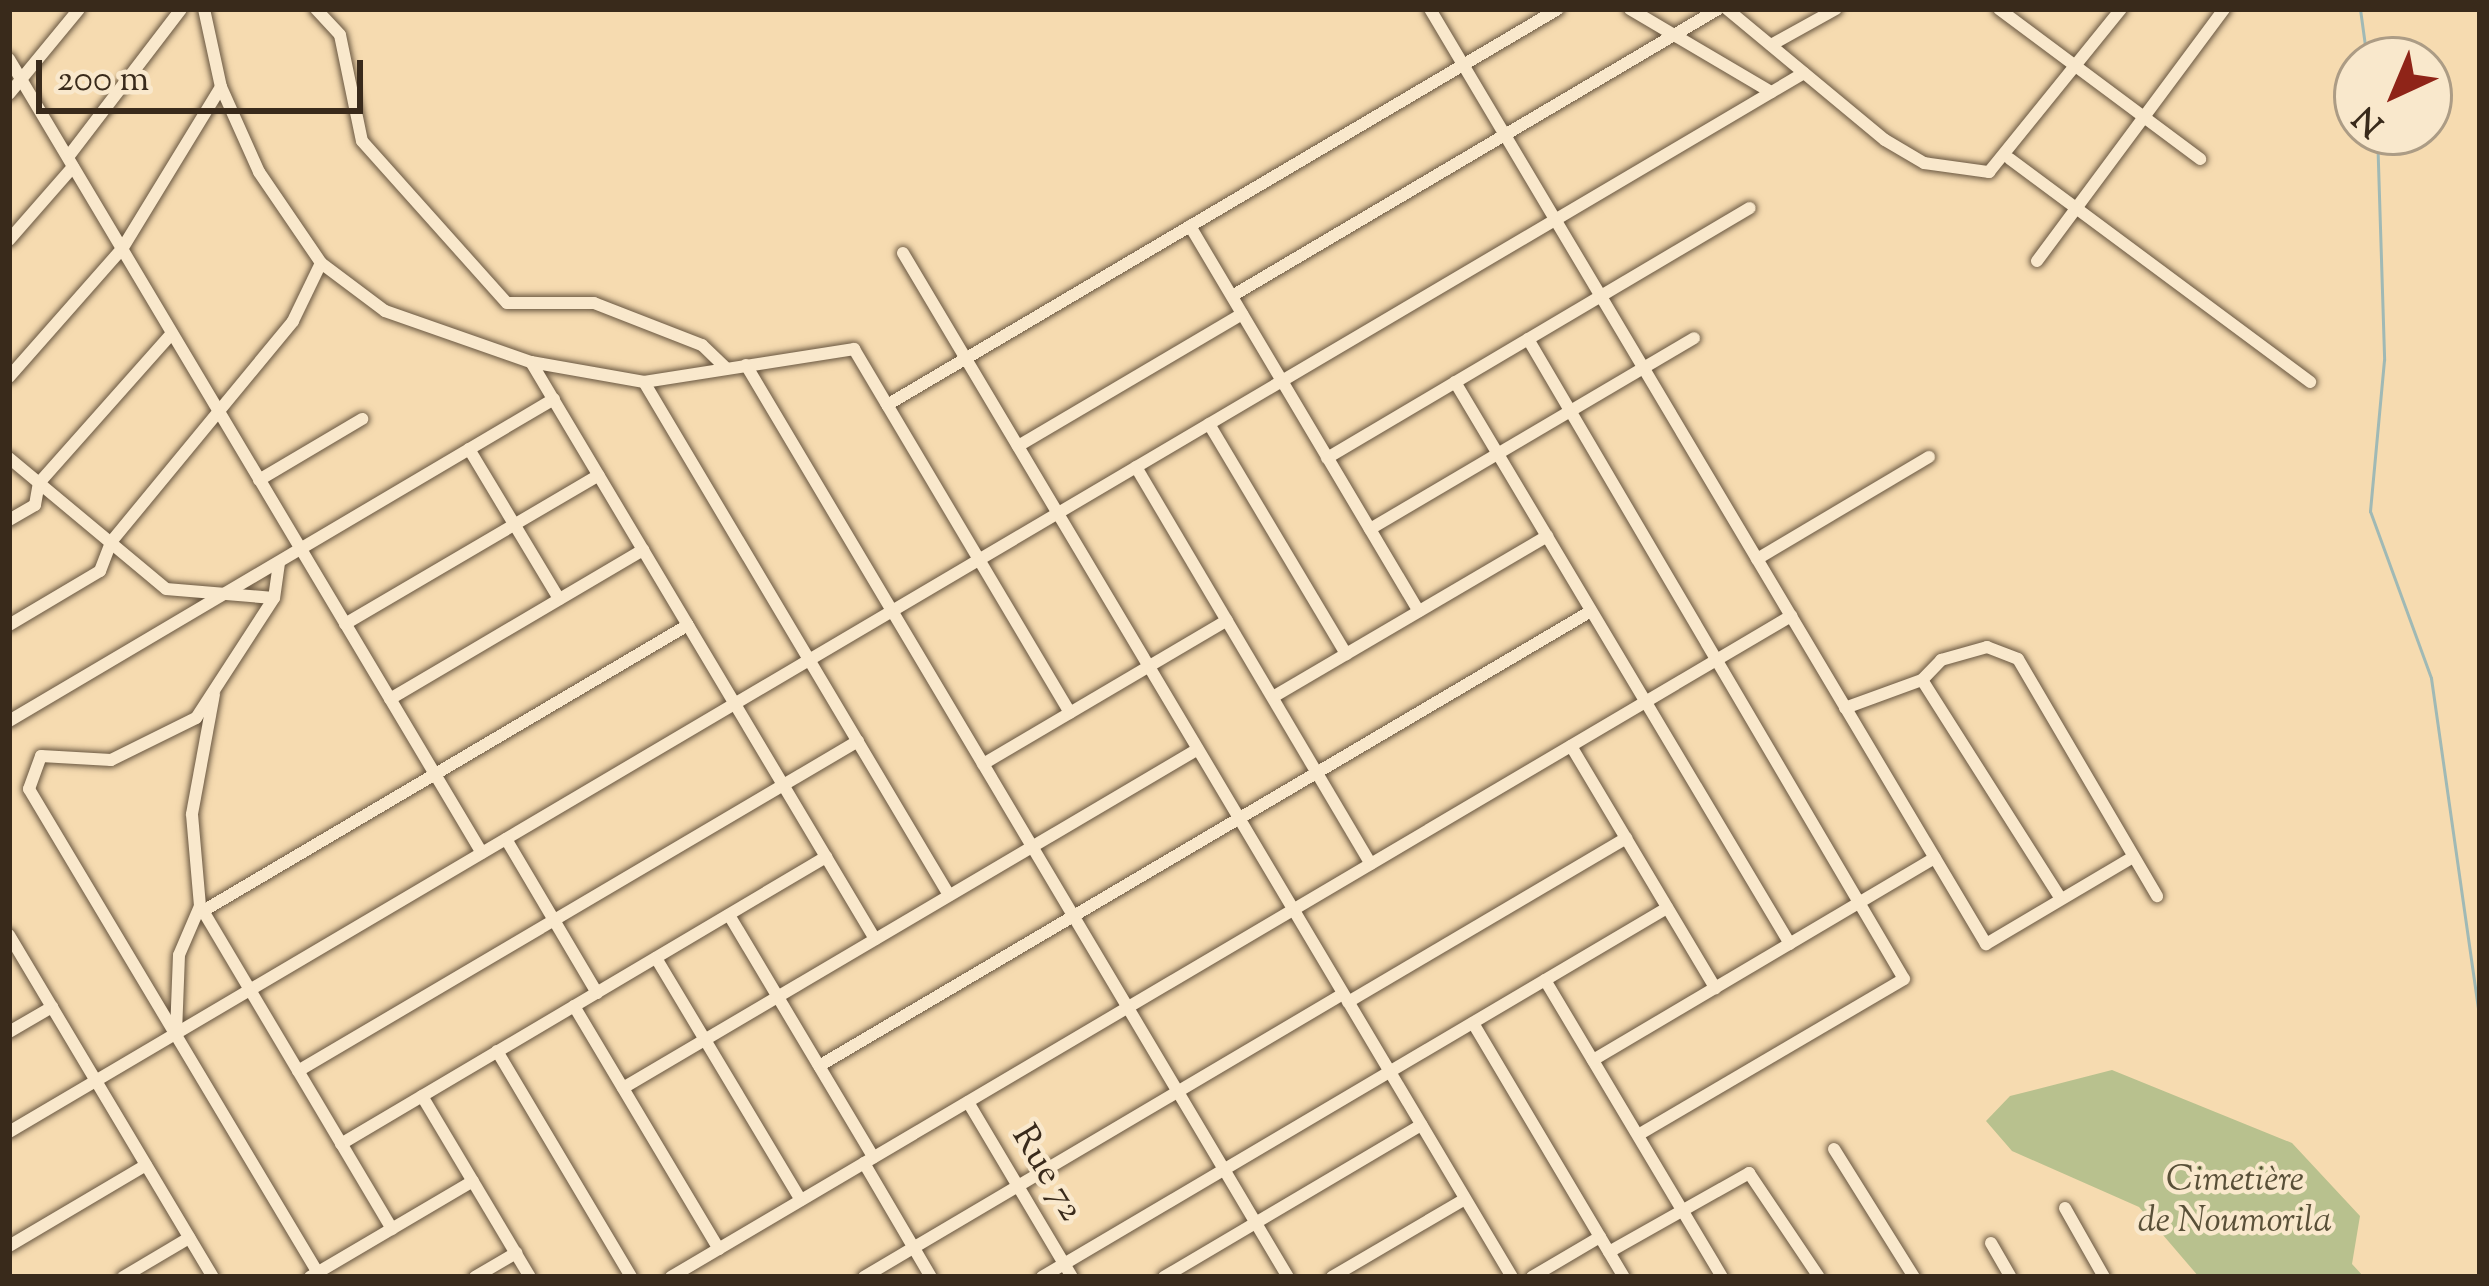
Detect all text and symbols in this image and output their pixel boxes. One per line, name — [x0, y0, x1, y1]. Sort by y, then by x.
scale bar — [42, 36, 369, 110]
north arrow — [2333, 36, 2453, 156]
text: 200 m — [57, 55, 149, 107]
text: N — [2344, 93, 2396, 146]
street label: Rue 72 — [1001, 1118, 1091, 1230]
park label: Cimetière de Noumorila — [2138, 1159, 2332, 1244]

